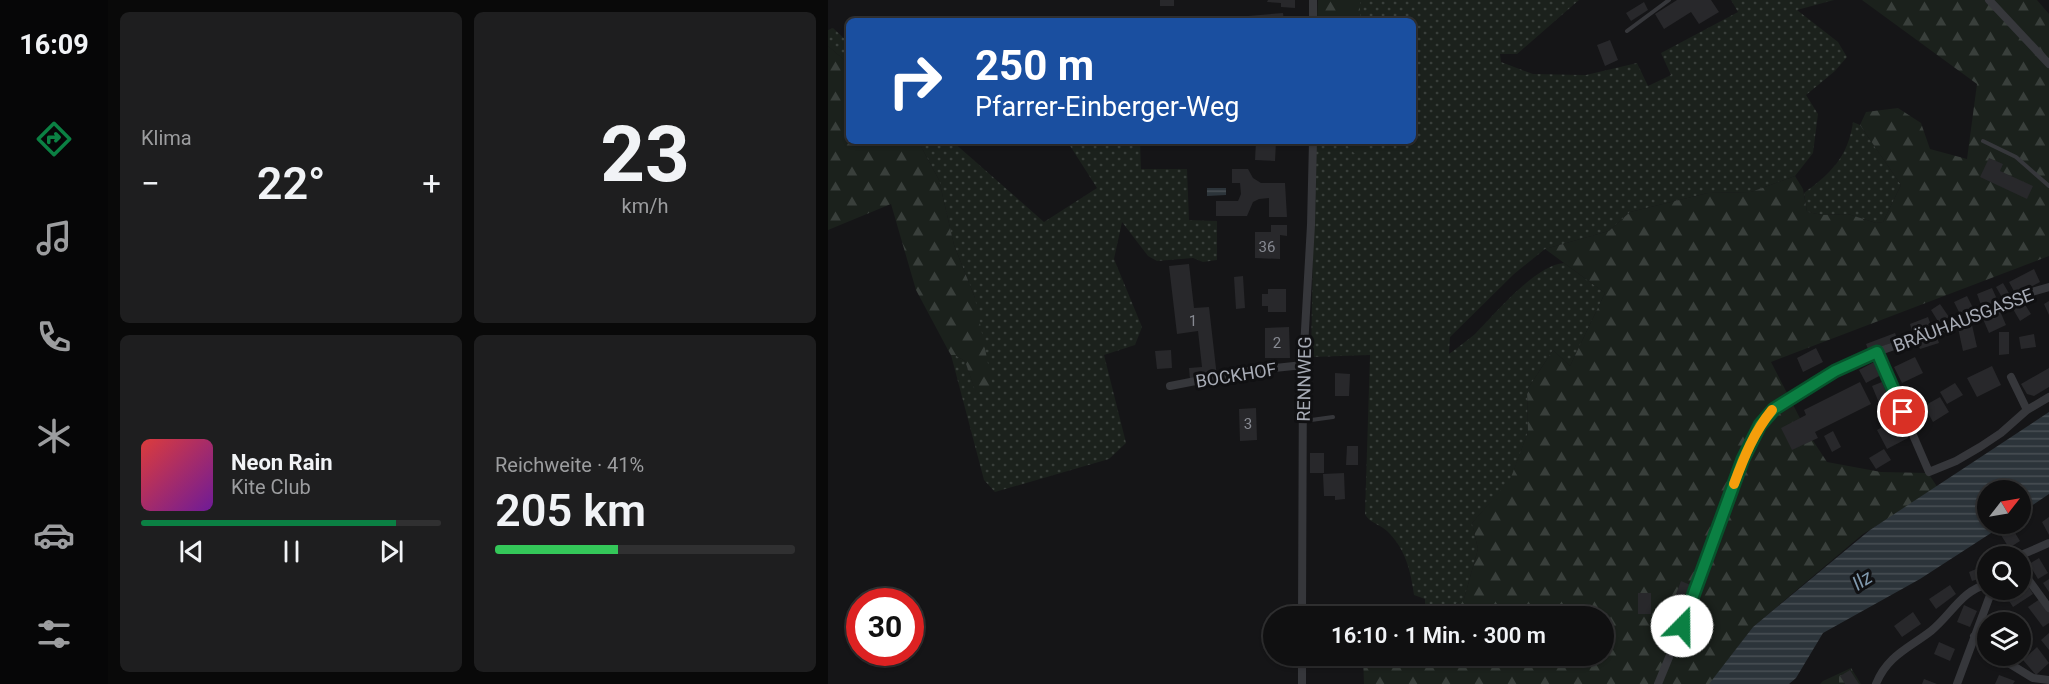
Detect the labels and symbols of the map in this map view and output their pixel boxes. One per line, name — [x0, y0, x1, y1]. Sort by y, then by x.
house number: 36 — [1259, 238, 1275, 256]
street label: BRÄUHAUSGASSE — [1890, 284, 2036, 356]
house number: 1 — [1189, 312, 1197, 330]
house number: 2 — [1273, 334, 1281, 352]
street label: RENNWEG — [1293, 336, 1315, 422]
street label: BOCKHOF — [1194, 358, 1278, 392]
pin — [1877, 386, 1928, 437]
house number: 3 — [1244, 415, 1252, 433]
north arrow — [1977, 480, 2031, 534]
water label: Ilz — [1847, 564, 1877, 595]
speed limit sign: 30 — [846, 588, 924, 666]
position arrow — [1650, 594, 1714, 658]

